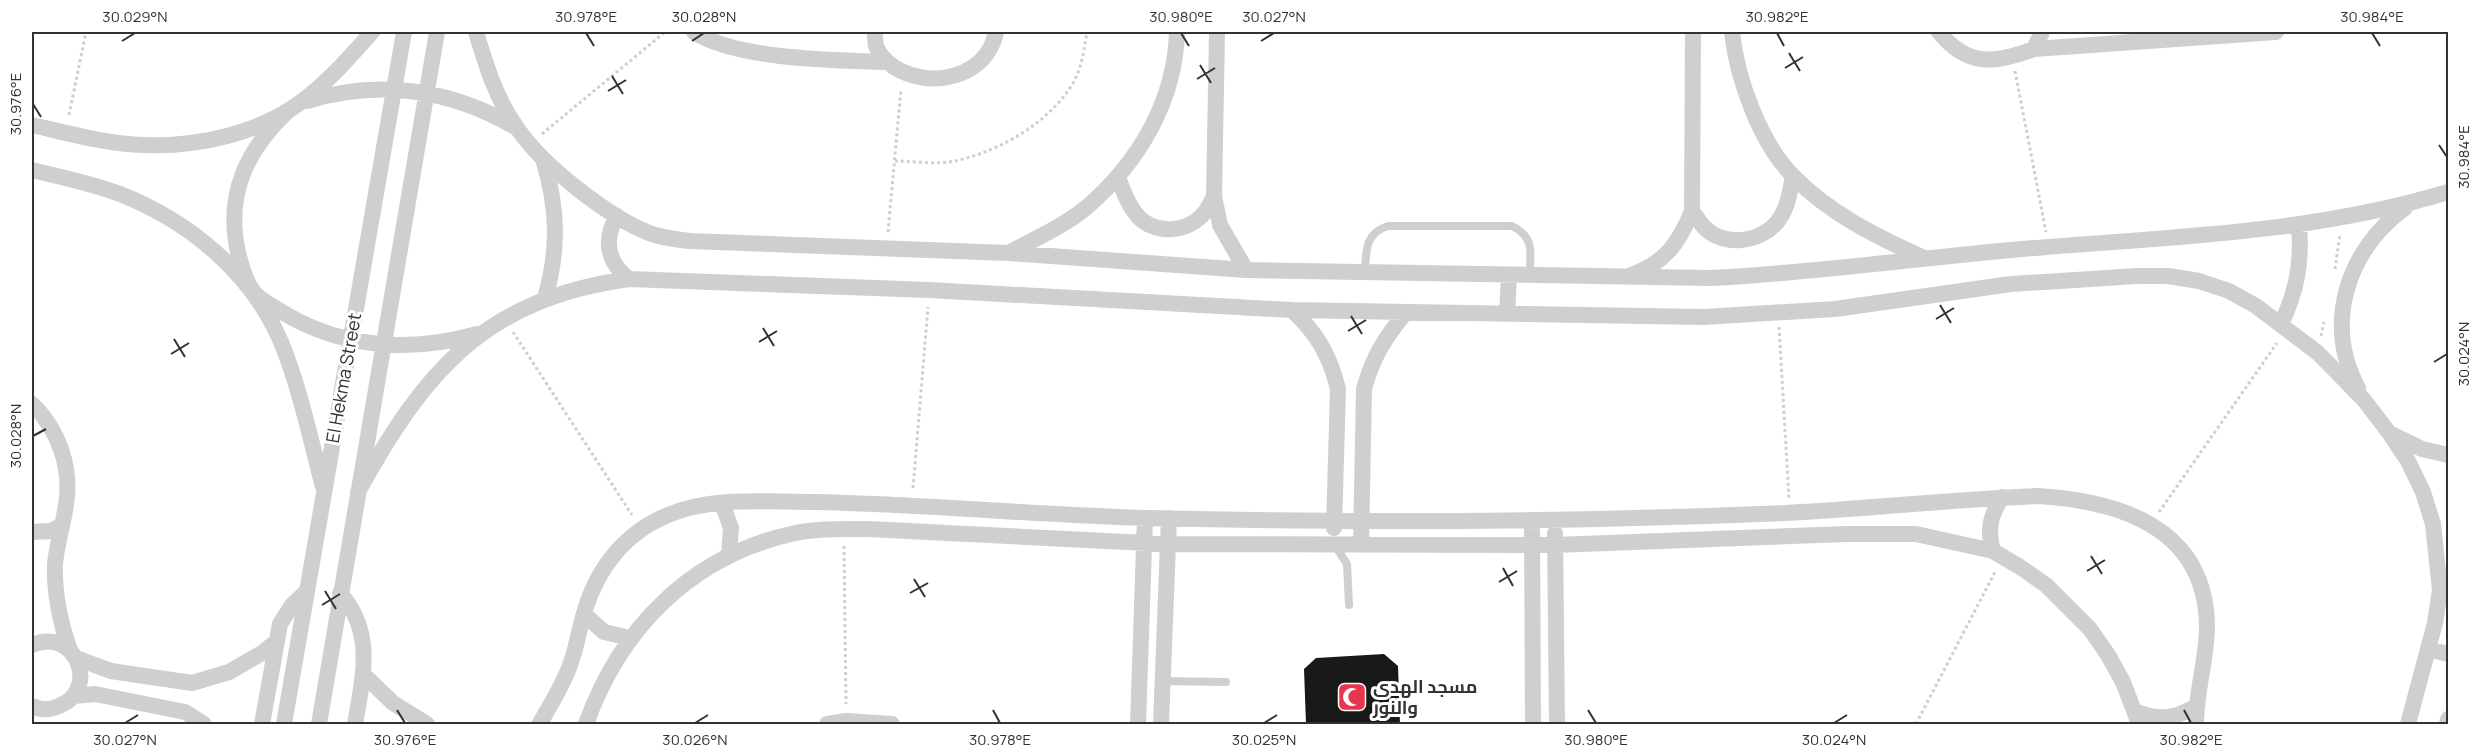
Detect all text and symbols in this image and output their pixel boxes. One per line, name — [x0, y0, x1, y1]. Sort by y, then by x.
text: 30.029°N — [102, 6, 168, 27]
text: 30.978°E — [555, 6, 617, 27]
text: 30.028°N — [672, 6, 736, 27]
text: 30.980°E — [1149, 6, 1213, 27]
text: 30.027°N — [1242, 6, 1306, 27]
text: 30.982°E — [1745, 6, 1809, 27]
text: 30.984°E — [2340, 6, 2404, 27]
text: 30.976°E — [5, 73, 26, 135]
text: 30.984°E — [2453, 125, 2474, 189]
street label: El Hekma Street — [320, 311, 366, 445]
text: 30.024°N — [2453, 322, 2474, 386]
text: 30.028°N — [5, 404, 26, 468]
place label: مسجد الهدى والنور — [1372, 674, 1477, 719]
mosque icon: مسجد الهدى والنور — [1336, 681, 1368, 713]
text: 30.027°N — [93, 729, 157, 750]
text: 30.976°E — [374, 729, 436, 750]
text: 30.026°N — [662, 729, 728, 750]
text: 30.978°E — [969, 729, 1031, 750]
text: 30.025°N — [1232, 729, 1296, 750]
text: 30.980°E — [1564, 729, 1628, 750]
text: 30.024°N — [1802, 729, 1866, 750]
text: 30.982°E — [2159, 729, 2223, 750]

